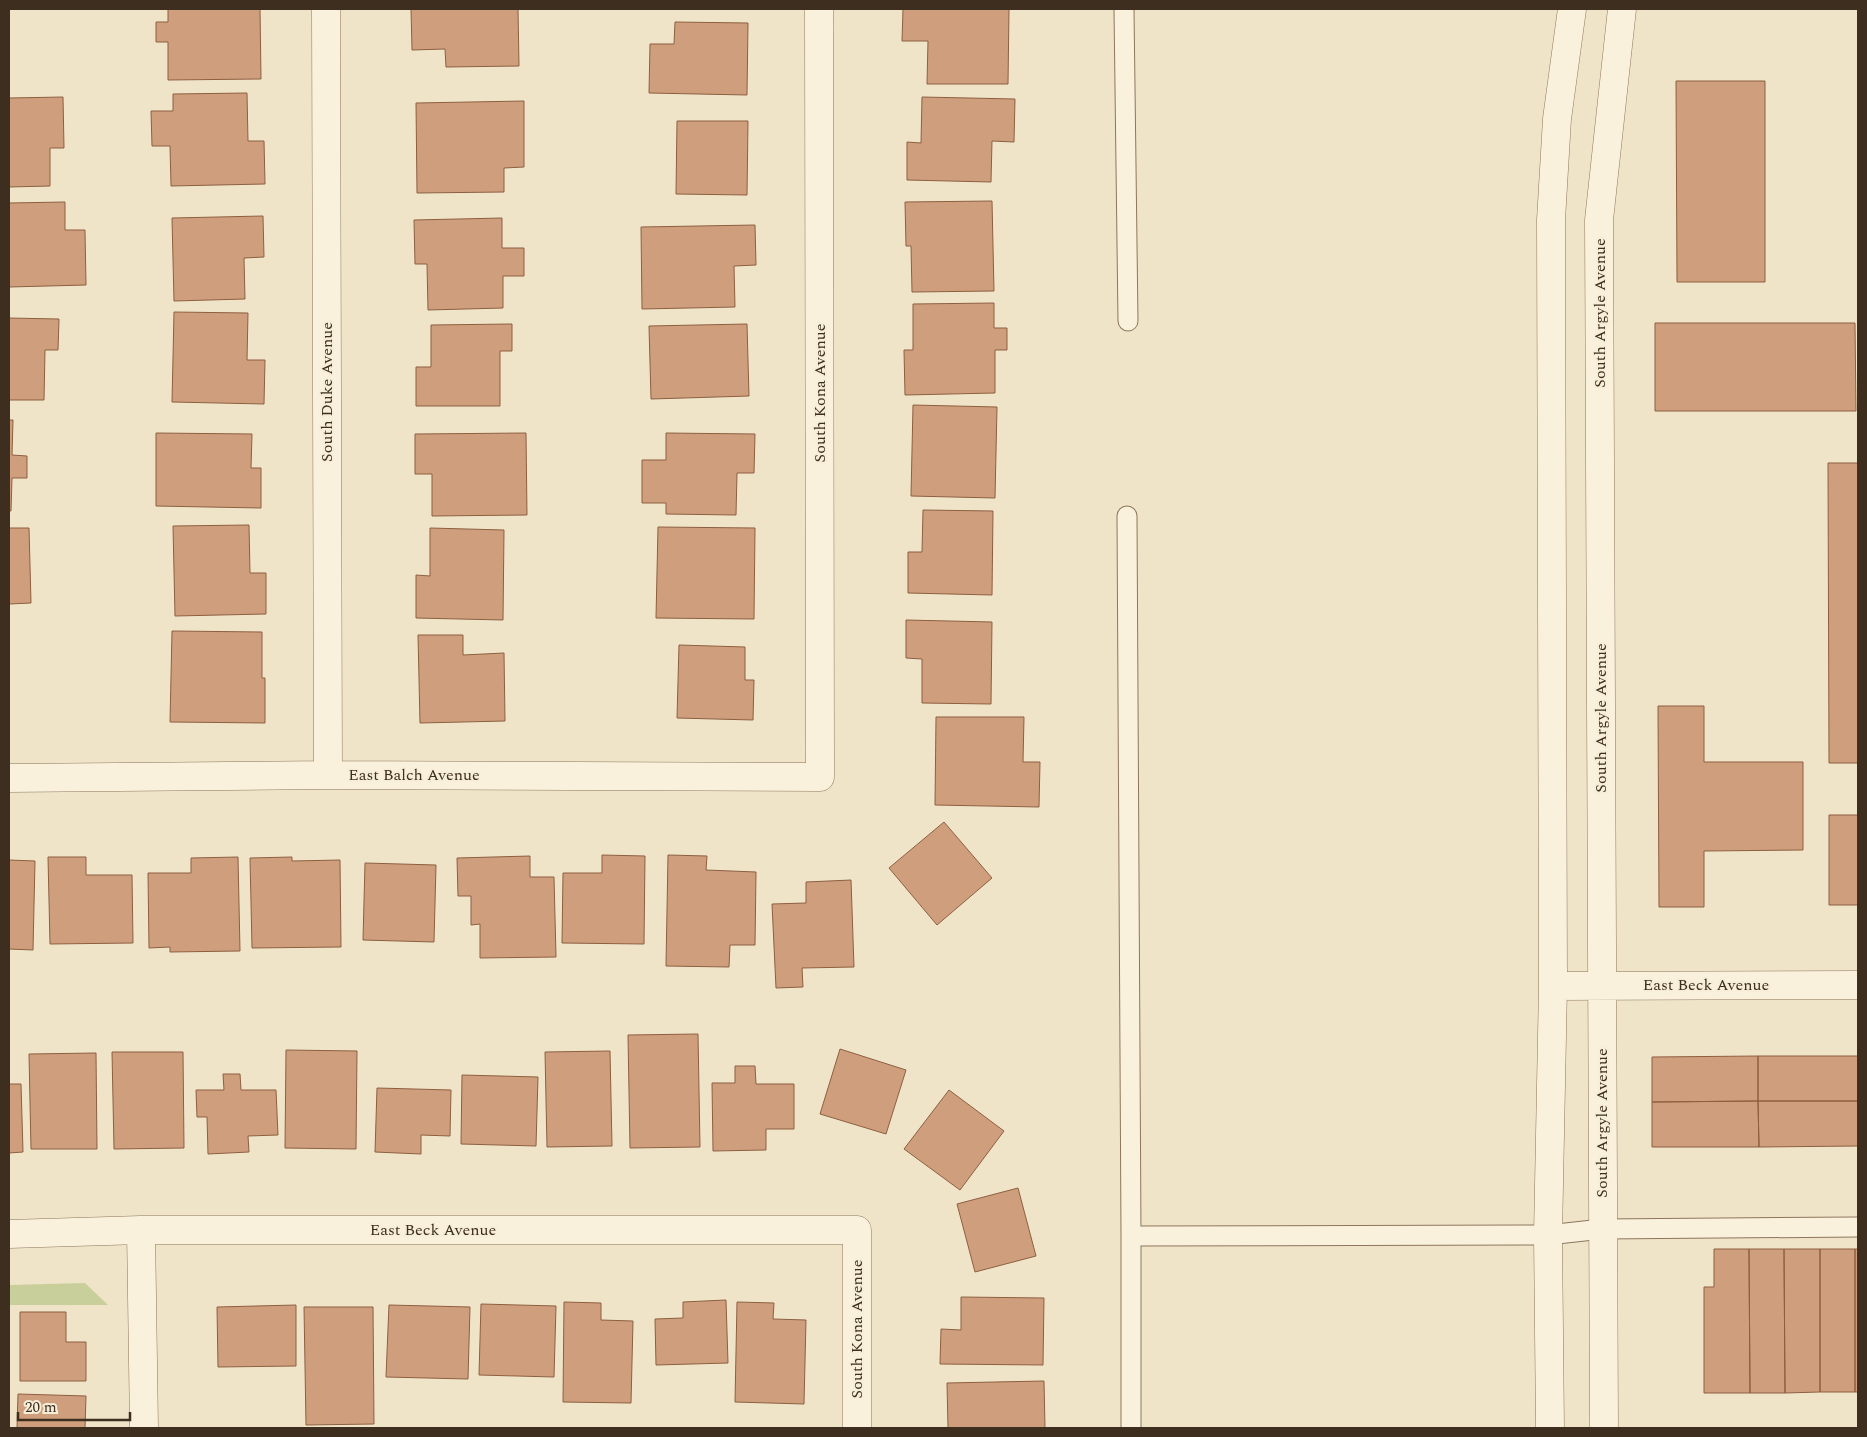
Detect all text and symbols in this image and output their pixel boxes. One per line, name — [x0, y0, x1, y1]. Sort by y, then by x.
street label: South Argyle Avenue — [1588, 238, 1612, 388]
street label: South Duke Avenue — [315, 322, 339, 462]
street label: South Kona Avenue — [808, 323, 832, 463]
street label: South Argyle Avenue — [1589, 643, 1613, 793]
street label: East Balch Avenue — [348, 763, 480, 787]
street label: East Beck Avenue — [1643, 973, 1769, 997]
street label: South Argyle Avenue — [1590, 1048, 1614, 1198]
street label: East Beck Avenue — [370, 1218, 496, 1242]
street label: South Kona Avenue — [845, 1259, 869, 1399]
scale bar — [18, 1390, 130, 1422]
text: 20 m — [25, 1396, 57, 1419]

